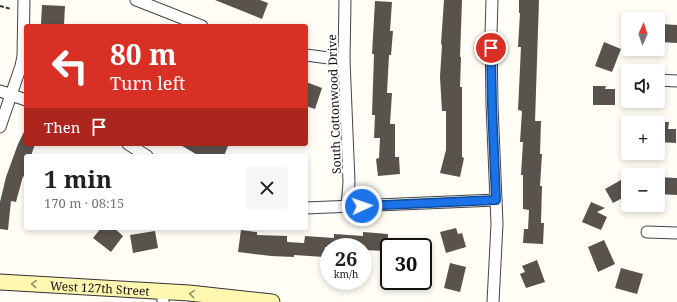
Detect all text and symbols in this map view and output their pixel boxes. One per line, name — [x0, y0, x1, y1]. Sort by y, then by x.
north arrow — [621, 12, 665, 56]
map controls — [621, 12, 665, 212]
pin — [474, 31, 508, 65]
street label: South Cottonwood Drive — [323, 34, 345, 174]
text: 80 m — [110, 35, 177, 73]
icon: arrive — [480, 37, 502, 59]
icon: left — [44, 40, 96, 92]
button: sound — [621, 64, 665, 108]
text: Turn left — [110, 71, 185, 95]
icon: arrive — [88, 116, 110, 138]
button: + — [621, 116, 665, 160]
text: Then — [44, 117, 80, 137]
text: 1 min — [44, 162, 112, 195]
button: close — [246, 167, 288, 209]
button: − — [621, 168, 665, 212]
position arrow — [341, 185, 383, 227]
text: 170 m · 08:15 — [44, 194, 124, 212]
speed limit sign: 30 — [380, 238, 432, 290]
text: 26 — [335, 245, 357, 272]
text: km/h — [334, 267, 358, 281]
street label: West 127th Street — [50, 276, 150, 299]
one-way arrow — [31, 280, 37, 288]
one-way arrow — [189, 289, 195, 298]

